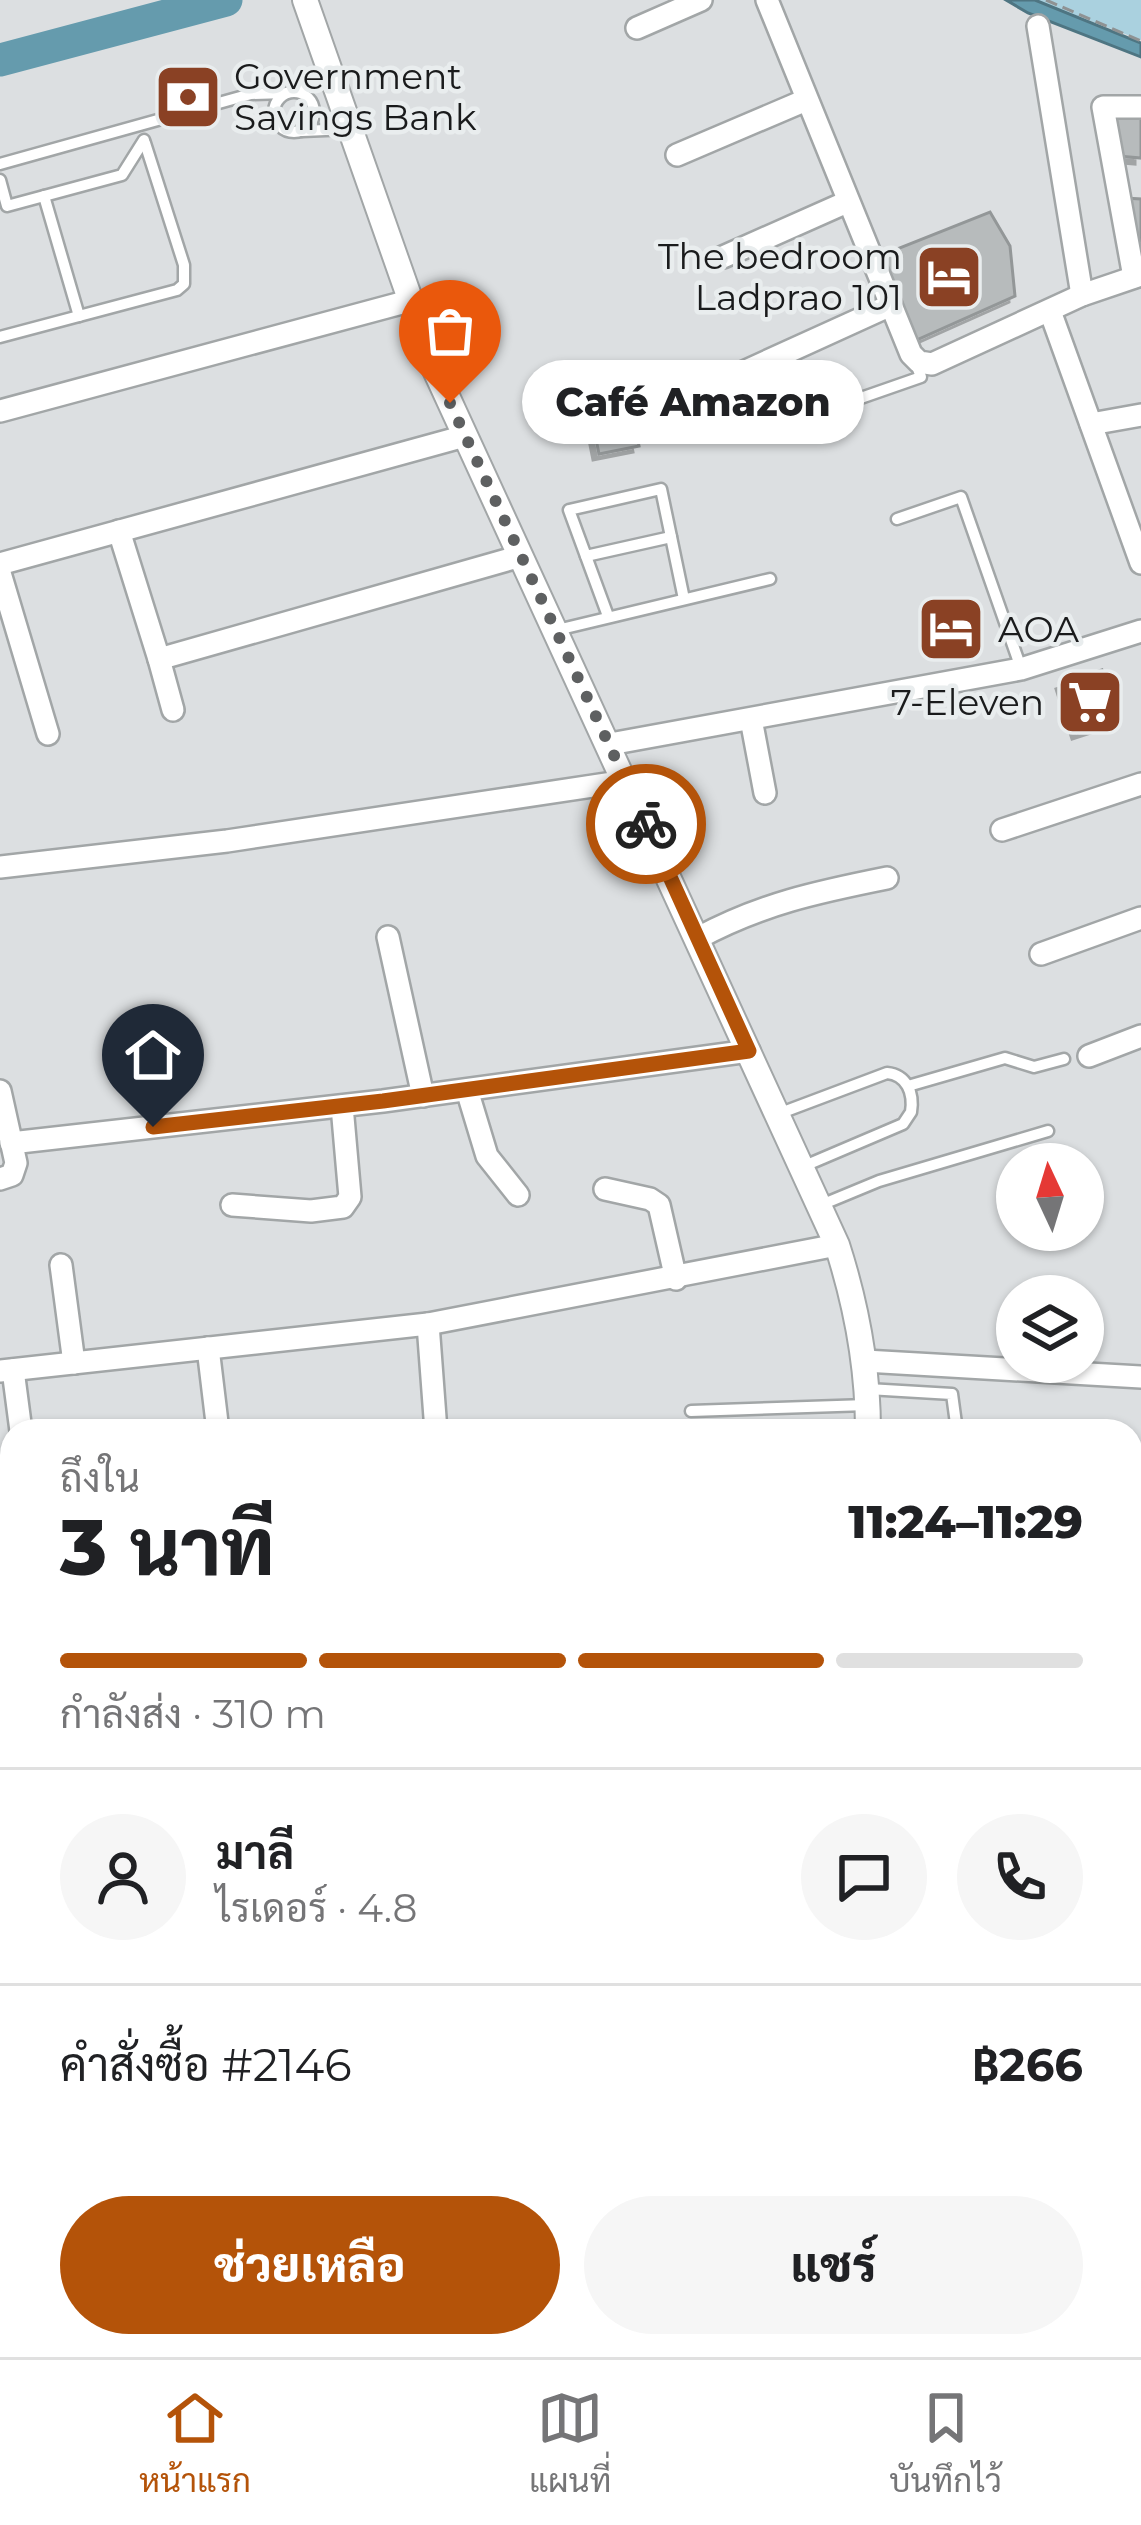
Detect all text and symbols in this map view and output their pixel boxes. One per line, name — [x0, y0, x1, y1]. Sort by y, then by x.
place label: Government Savings Bank — [234, 54, 477, 139]
bank icon: Government Savings Bank — [153, 62, 223, 132]
place label: The bedroom Ladprao 101 — [658, 234, 902, 319]
hotel icon: The bedroom Ladprao 101 — [914, 242, 984, 312]
pin — [399, 280, 501, 403]
icon: bag — [417, 298, 483, 364]
callout: Café Amazon — [522, 361, 864, 445]
text: Café Amazon — [555, 378, 831, 426]
hotel icon: AOA — [916, 594, 986, 664]
place label: AOA — [998, 607, 1079, 651]
supermarket icon: 7-Eleven — [1055, 667, 1125, 737]
place label: 7-Eleven — [891, 680, 1044, 724]
courier — [586, 764, 706, 884]
icon: bike — [613, 791, 679, 857]
pin — [102, 1004, 204, 1127]
icon: home — [120, 1022, 186, 1088]
north arrow — [996, 1143, 1104, 1251]
map controls — [996, 1143, 1104, 1383]
button: layers — [996, 1275, 1104, 1383]
text: ถึงใน — [60, 1454, 140, 1502]
text: 11:24–11:29 — [848, 1494, 1083, 1549]
text: 3 นาที — [60, 1499, 275, 1595]
text: กำลังส่ง · 310 m — [60, 1690, 326, 1738]
button: person — [60, 1814, 186, 1940]
button: chat — [801, 1814, 927, 1940]
button: phone — [957, 1814, 1083, 1940]
text: มาลี — [216, 1825, 294, 1880]
text: ไรเดอร์ · 4.8 — [216, 1884, 417, 1932]
text: คำสั่งซื้อ #2146 — [60, 2037, 352, 2092]
text: ฿266 — [972, 2037, 1083, 2092]
button: ช่วยเหลือ — [60, 2196, 560, 2334]
button: แชร์ — [584, 2196, 1083, 2334]
tab: หน้าแรก — [139, 2385, 251, 2500]
tab: แผนที่ — [529, 2385, 611, 2500]
tab: บันทึกไว้ — [889, 2385, 1002, 2500]

